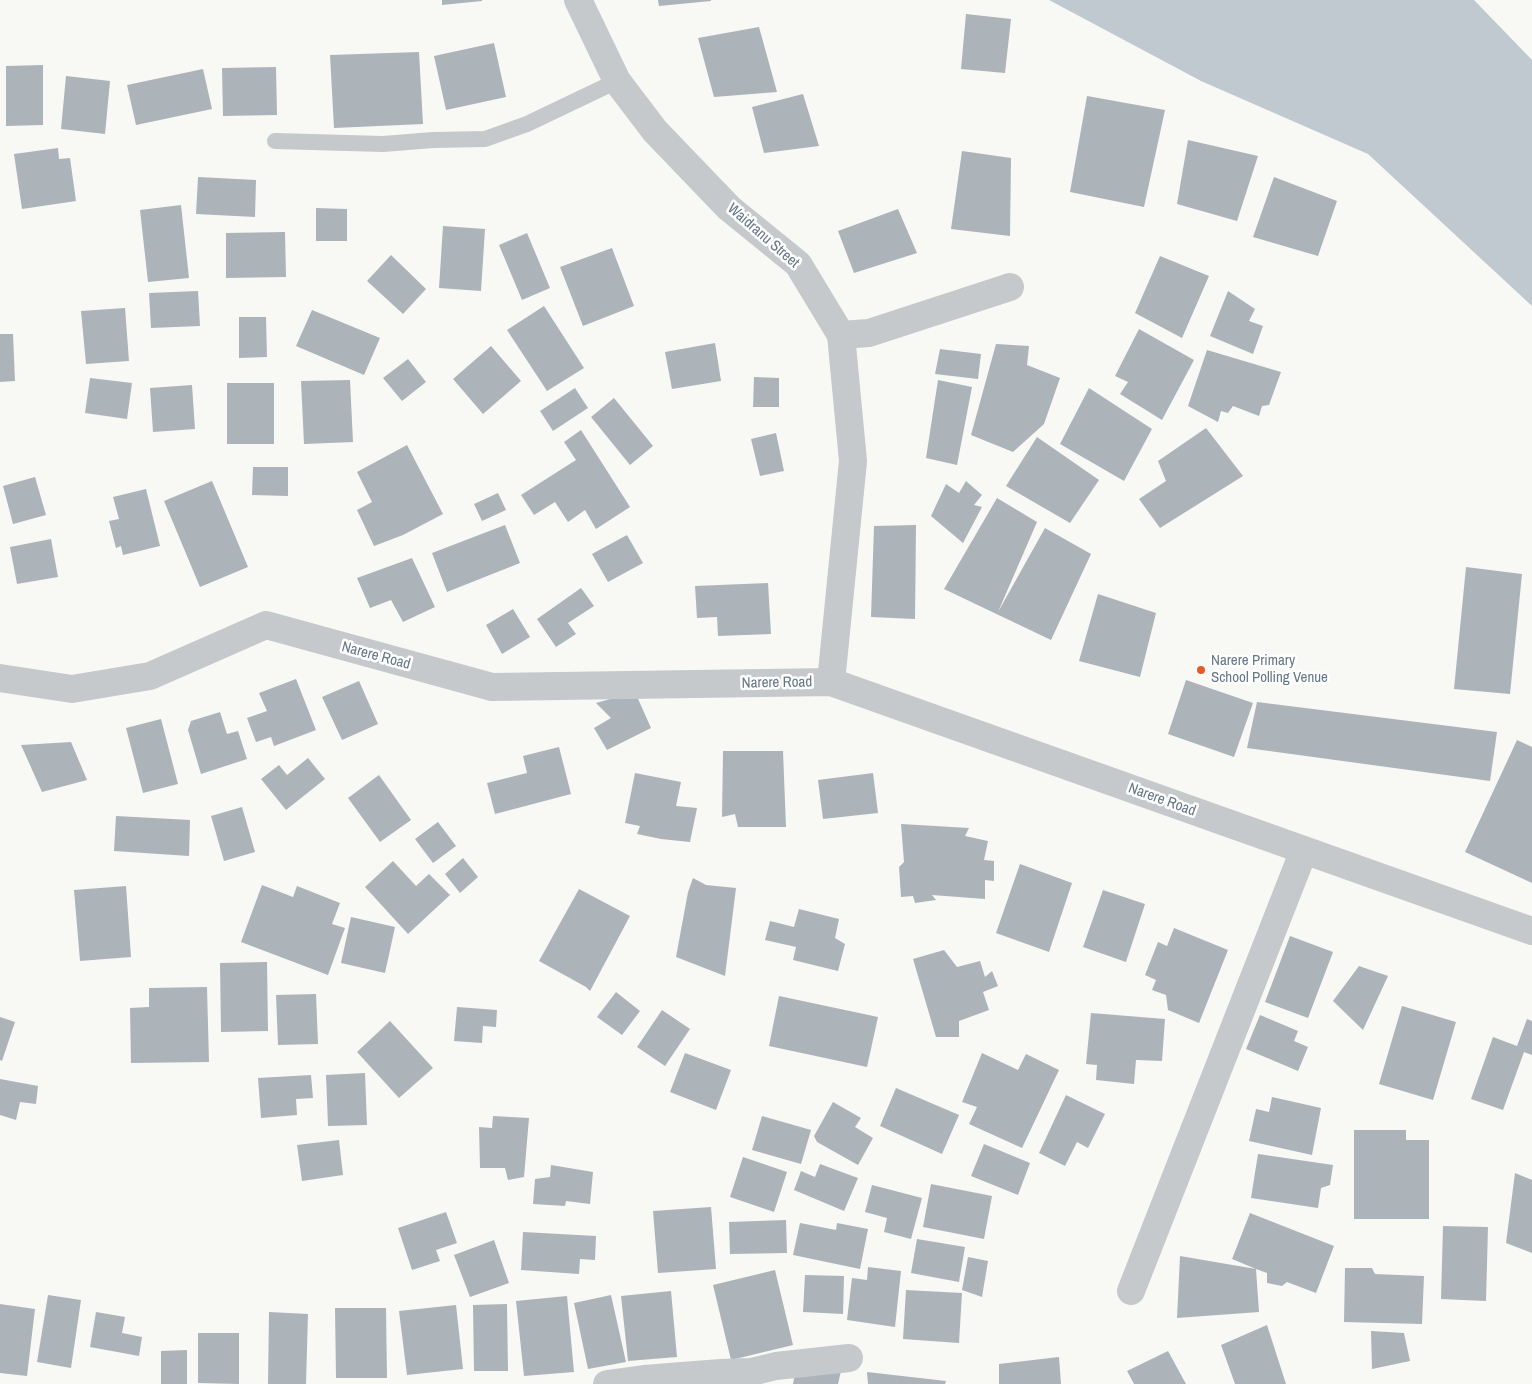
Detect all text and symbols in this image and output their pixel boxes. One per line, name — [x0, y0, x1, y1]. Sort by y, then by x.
street label: Waidranu Street — [723, 200, 803, 272]
street label: Narere Road — [340, 638, 412, 674]
place label: Narere Primary School Polling Venue — [1211, 652, 1328, 687]
marker: Narere Primary School Polling Venue — [1195, 664, 1207, 676]
street label: Narere Road — [742, 673, 812, 693]
street label: Narere Road — [1126, 780, 1198, 820]

